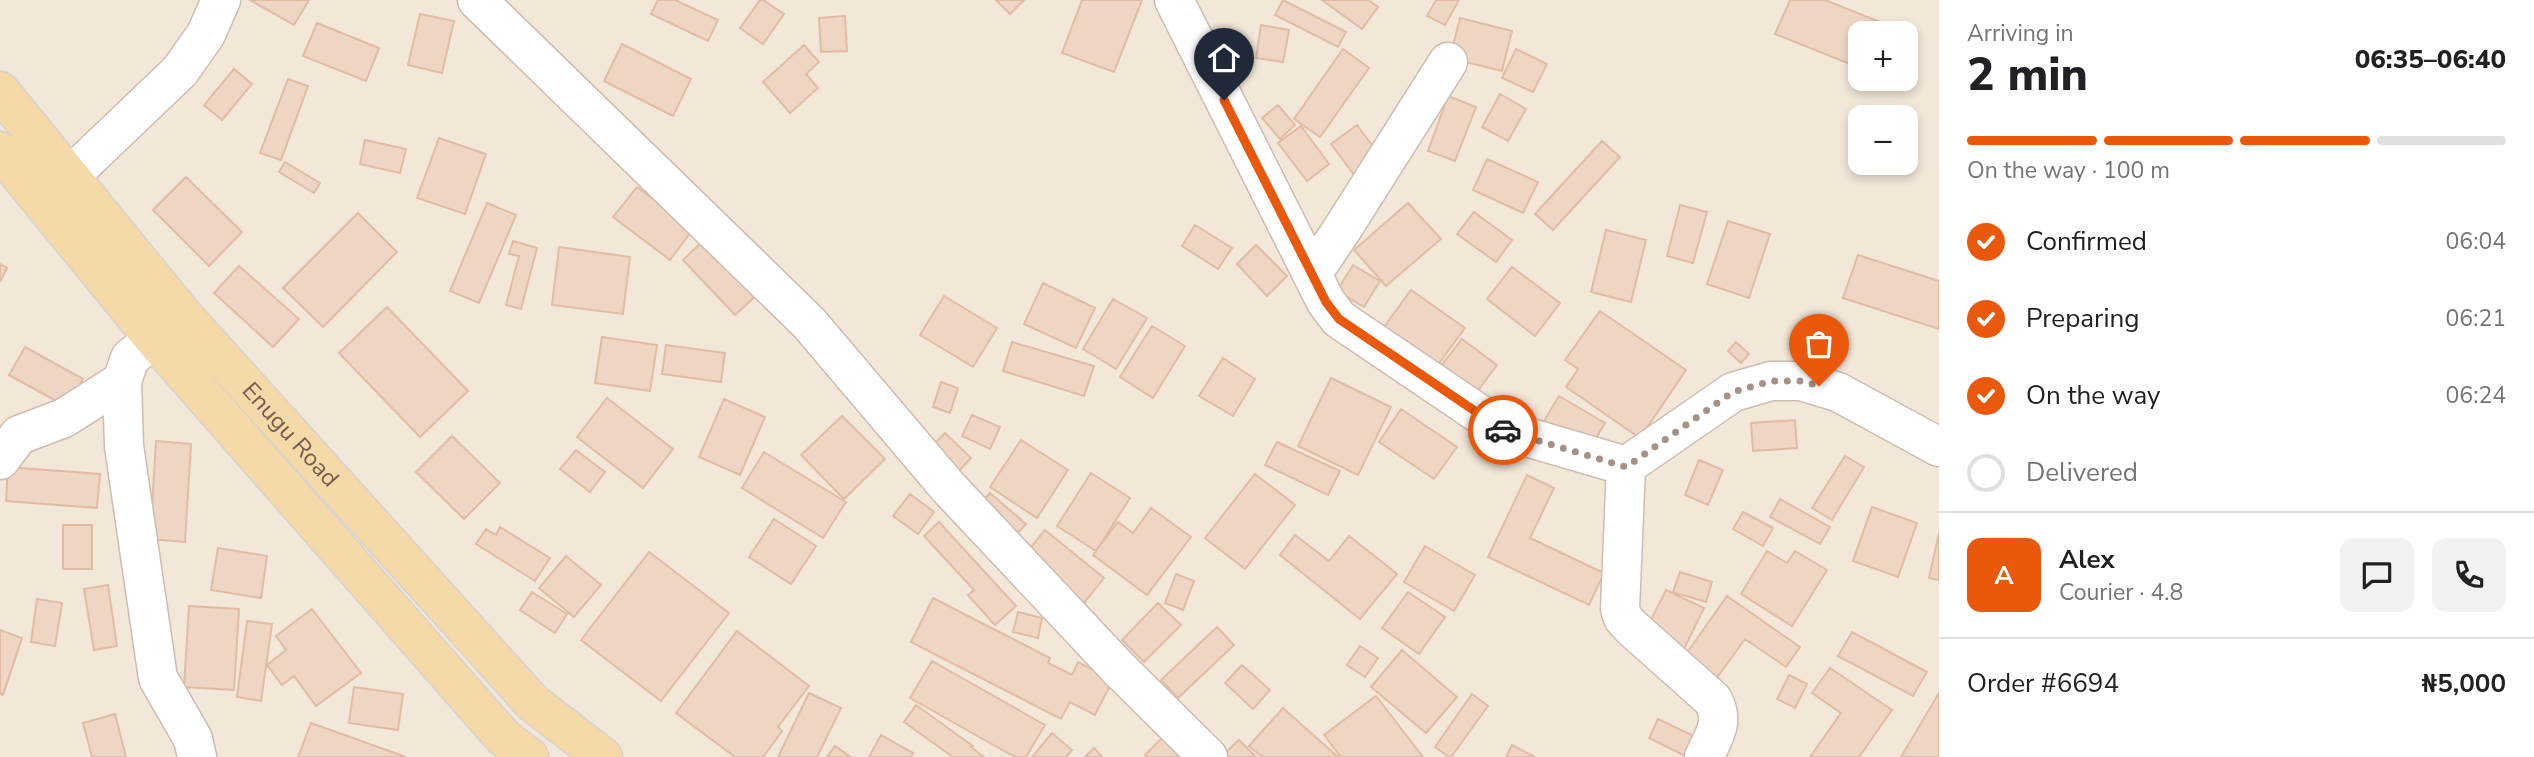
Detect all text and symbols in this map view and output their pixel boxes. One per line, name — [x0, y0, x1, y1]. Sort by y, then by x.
text: Arriving in — [1967, 18, 2074, 49]
map controls — [1848, 21, 1918, 175]
button: + — [1848, 21, 1918, 91]
pin — [1194, 28, 1254, 100]
icon: home — [1205, 39, 1243, 77]
text: 06:35–06:40 — [2355, 42, 2506, 77]
text: 2 min — [1967, 43, 2088, 106]
button: − — [1848, 105, 1918, 175]
text: On the way · 100 m — [1967, 155, 2170, 186]
icon: check — [1967, 223, 2005, 261]
text: Confirmed — [2026, 224, 2147, 259]
text: 06:04 — [2446, 226, 2506, 257]
icon: check — [1967, 300, 2005, 338]
text: Preparing — [2026, 301, 2139, 336]
text: 06:21 — [2446, 303, 2506, 334]
pin — [1789, 314, 1849, 386]
icon: bag — [1800, 325, 1838, 363]
street label: Enugu Road — [235, 375, 346, 494]
icon: check — [1967, 377, 2005, 415]
text: On the way — [2026, 378, 2160, 413]
text: 06:24 — [2446, 380, 2506, 411]
courier — [1468, 395, 1538, 465]
icon: car — [1484, 411, 1522, 449]
text: Delivered — [2026, 455, 2138, 490]
button: chat — [2340, 538, 2414, 612]
button: phone — [2432, 538, 2506, 612]
text: Alex — [2059, 542, 2115, 577]
text: A — [1994, 558, 2014, 593]
text: Courier · 4.8 — [2059, 577, 2183, 608]
text: Order #6694 — [1967, 666, 2119, 701]
text: ₦5,000 — [2422, 666, 2506, 701]

